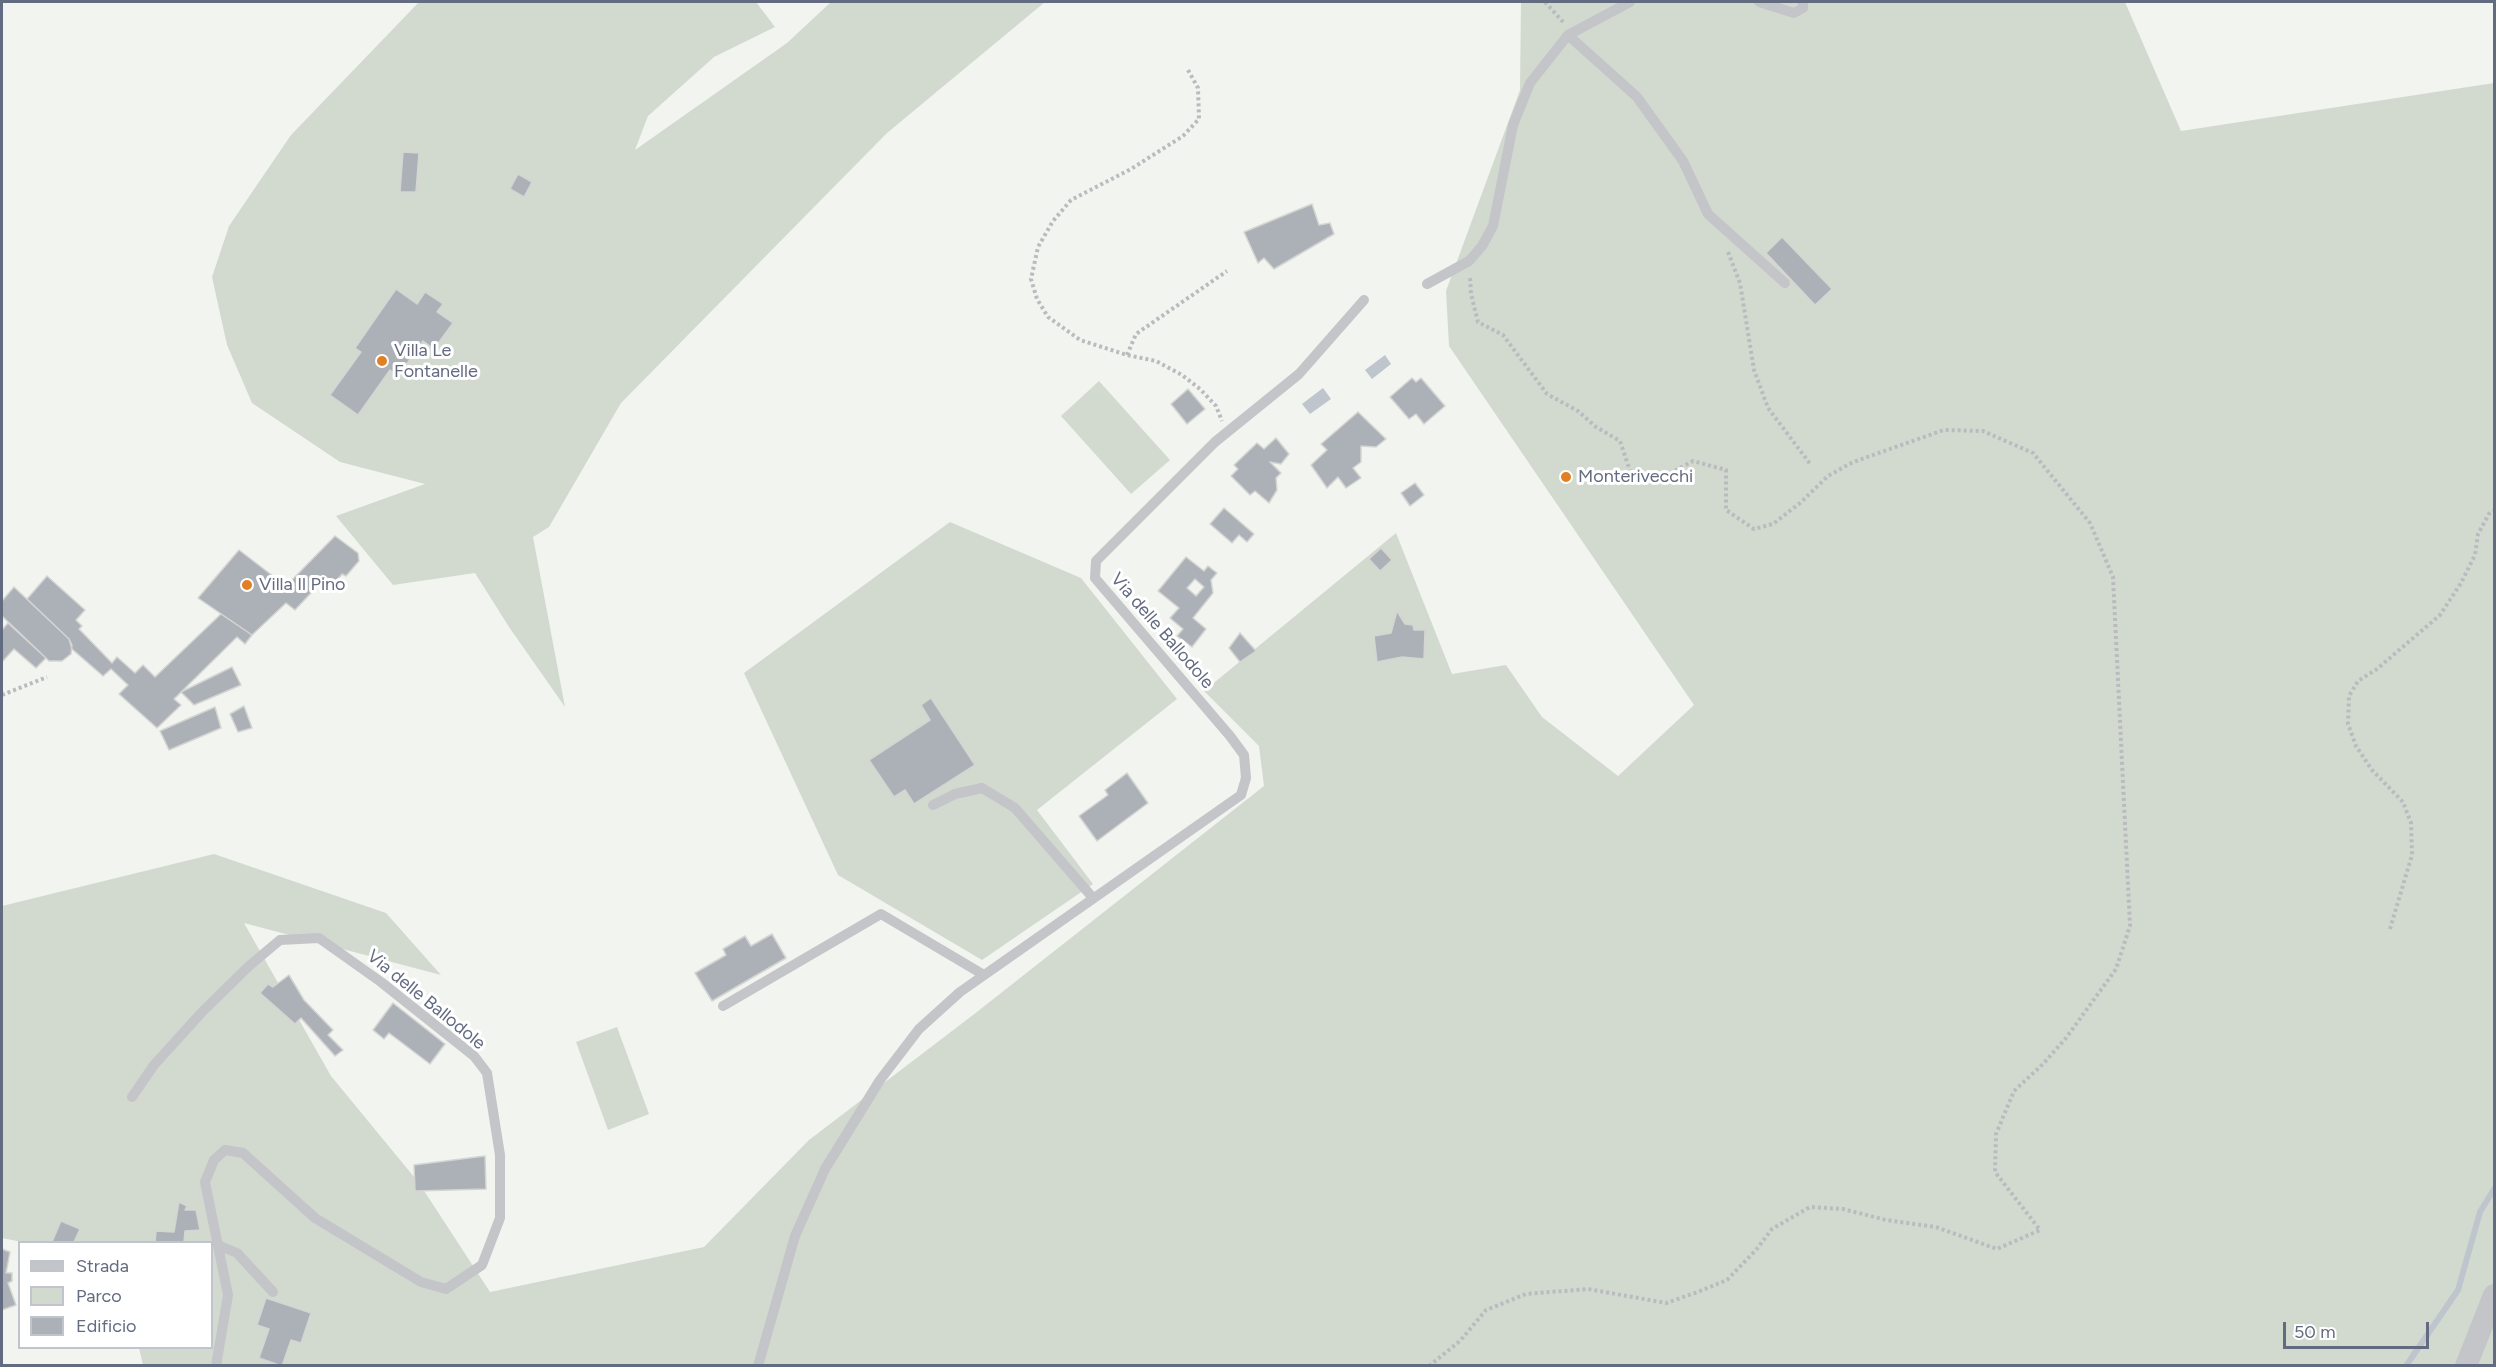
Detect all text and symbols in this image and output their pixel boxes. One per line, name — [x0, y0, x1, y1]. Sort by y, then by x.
place label: Villa Le Fontanelle — [394, 340, 478, 382]
marker: Villa Le Fontanelle — [375, 354, 389, 368]
place label: Monterivecchi — [1578, 466, 1693, 488]
marker: Monterivecchi — [1559, 470, 1573, 484]
street label: Via delle Ballodole — [1106, 569, 1218, 693]
place label: Villa Il Pino — [259, 574, 346, 596]
marker: Villa Il Pino — [240, 578, 254, 592]
street label: Via delle Ballodole — [362, 946, 490, 1054]
legend — [18, 1241, 213, 1349]
text: Strada — [76, 1255, 129, 1277]
text: Parco — [76, 1285, 122, 1307]
scale bar — [2286, 1310, 2432, 1348]
text: Edificio — [76, 1315, 137, 1337]
text: 50 m — [2294, 1321, 2336, 1343]

